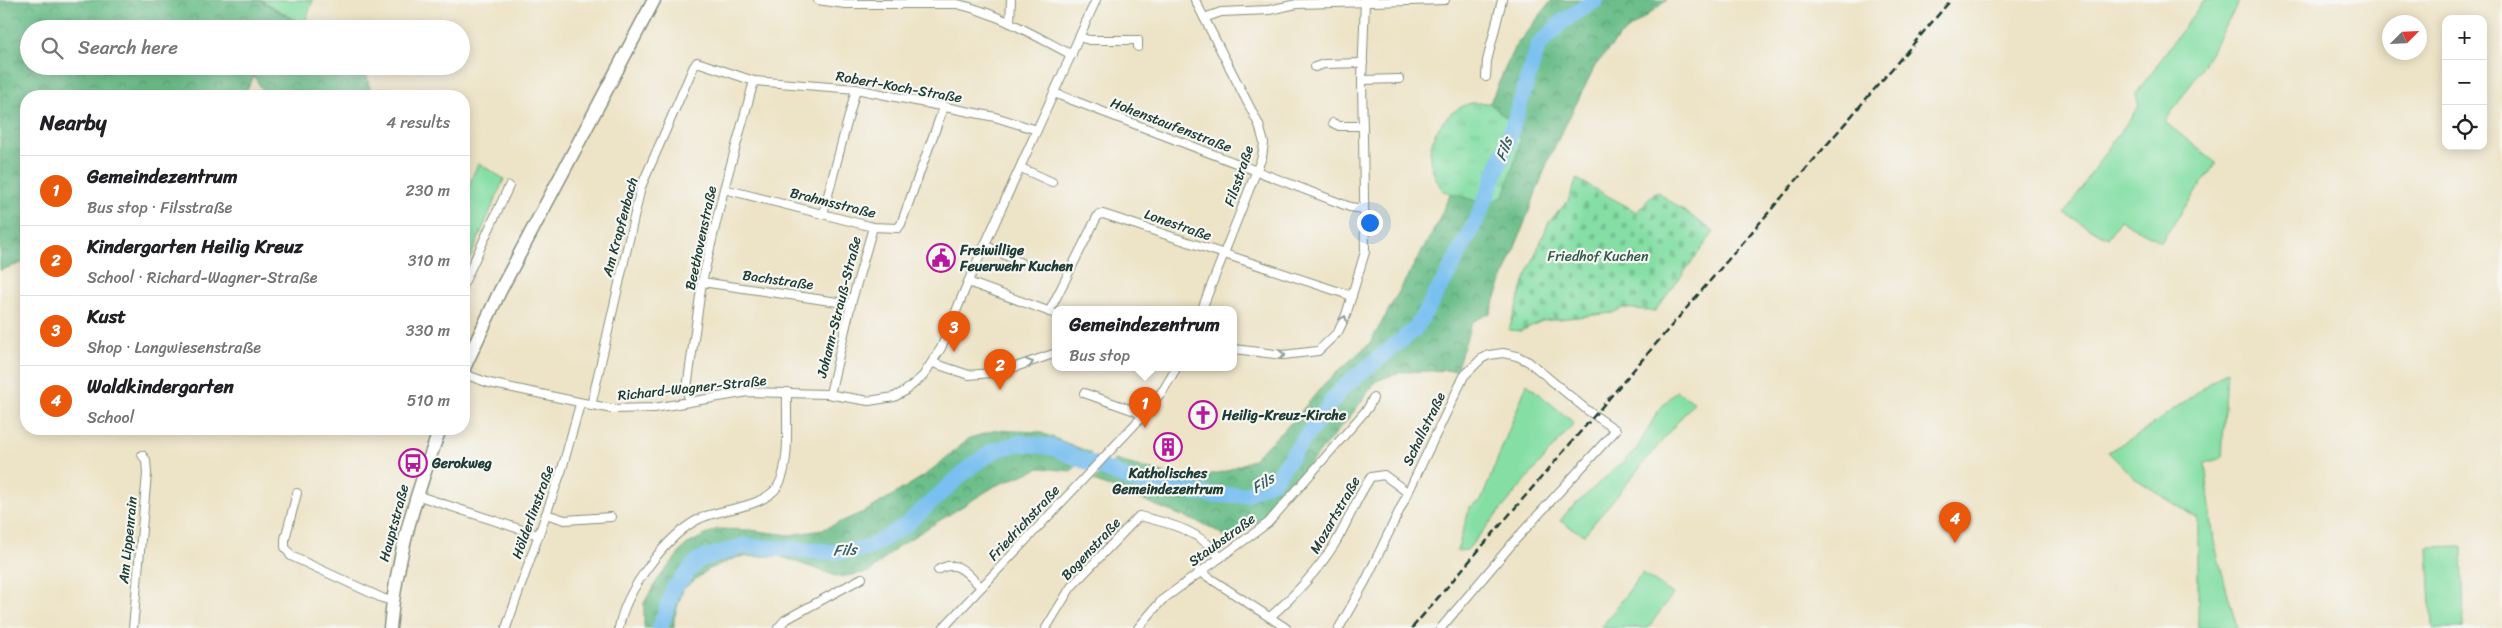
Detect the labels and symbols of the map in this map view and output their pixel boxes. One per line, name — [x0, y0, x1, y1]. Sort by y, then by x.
north arrow — [2382, 15, 2427, 60]
street label: Robert-Koch-Straße — [834, 64, 964, 110]
street label: Hohenstaufenstraße — [1107, 90, 1235, 160]
water label: Fils — [1488, 132, 1521, 164]
street label: Filsstraße — [1217, 142, 1261, 210]
street label: Am Krapfenbach — [594, 174, 645, 280]
street label: Brahmsstraße — [787, 180, 879, 226]
street label: Beethovenstraße — [678, 183, 724, 293]
street label: Lonestraße — [1141, 202, 1215, 248]
your location — [1357, 210, 1383, 236]
street label: Johann-Strauß-Straße — [809, 234, 869, 381]
place label: Freiwillige Feuerwehr Kuchen — [959, 238, 1073, 279]
public building icon: Freiwillige Feuerwehr Kuchen — [926, 243, 956, 273]
park label: Friedhof Kuchen — [1548, 244, 1649, 269]
street label: Bachstraße — [741, 263, 815, 297]
pin: 3 — [938, 311, 970, 352]
one-way arrow — [1338, 316, 1348, 324]
pin: 2 — [984, 349, 1016, 390]
one-way arrow — [1278, 349, 1286, 360]
one-way arrow — [1025, 358, 1034, 368]
street label: Richard-Wagner-Straße — [616, 368, 768, 408]
pin: 1 — [1129, 387, 1161, 428]
street label: Schallstraße — [1395, 388, 1453, 470]
church icon: Heilig-Kreuz-Kirche — [1188, 400, 1218, 430]
place label: Heilig-Kreuz-Kirche — [1221, 403, 1347, 428]
building icon: Katholisches Gemeindezentrum — [1153, 432, 1183, 462]
bus stop icon: Gerokweg — [398, 448, 428, 478]
place label: Gerokweg — [431, 451, 493, 476]
place label: Katholisches Gemeindezentrum — [1112, 461, 1224, 502]
street label: Hölderlinstraße — [504, 462, 562, 562]
water label: Fils — [1246, 465, 1282, 500]
street label: Mozartstraße — [1303, 472, 1367, 558]
street label: Friedrichstraße — [982, 479, 1066, 567]
street label: Hauptstraße — [372, 481, 416, 565]
street label: Am Lippenrain — [111, 495, 145, 586]
pin: 4 — [1939, 502, 1971, 543]
street label: Staubstraße — [1183, 507, 1261, 573]
street label: Bogenstraße — [1055, 511, 1127, 587]
water label: Fils — [833, 536, 860, 564]

